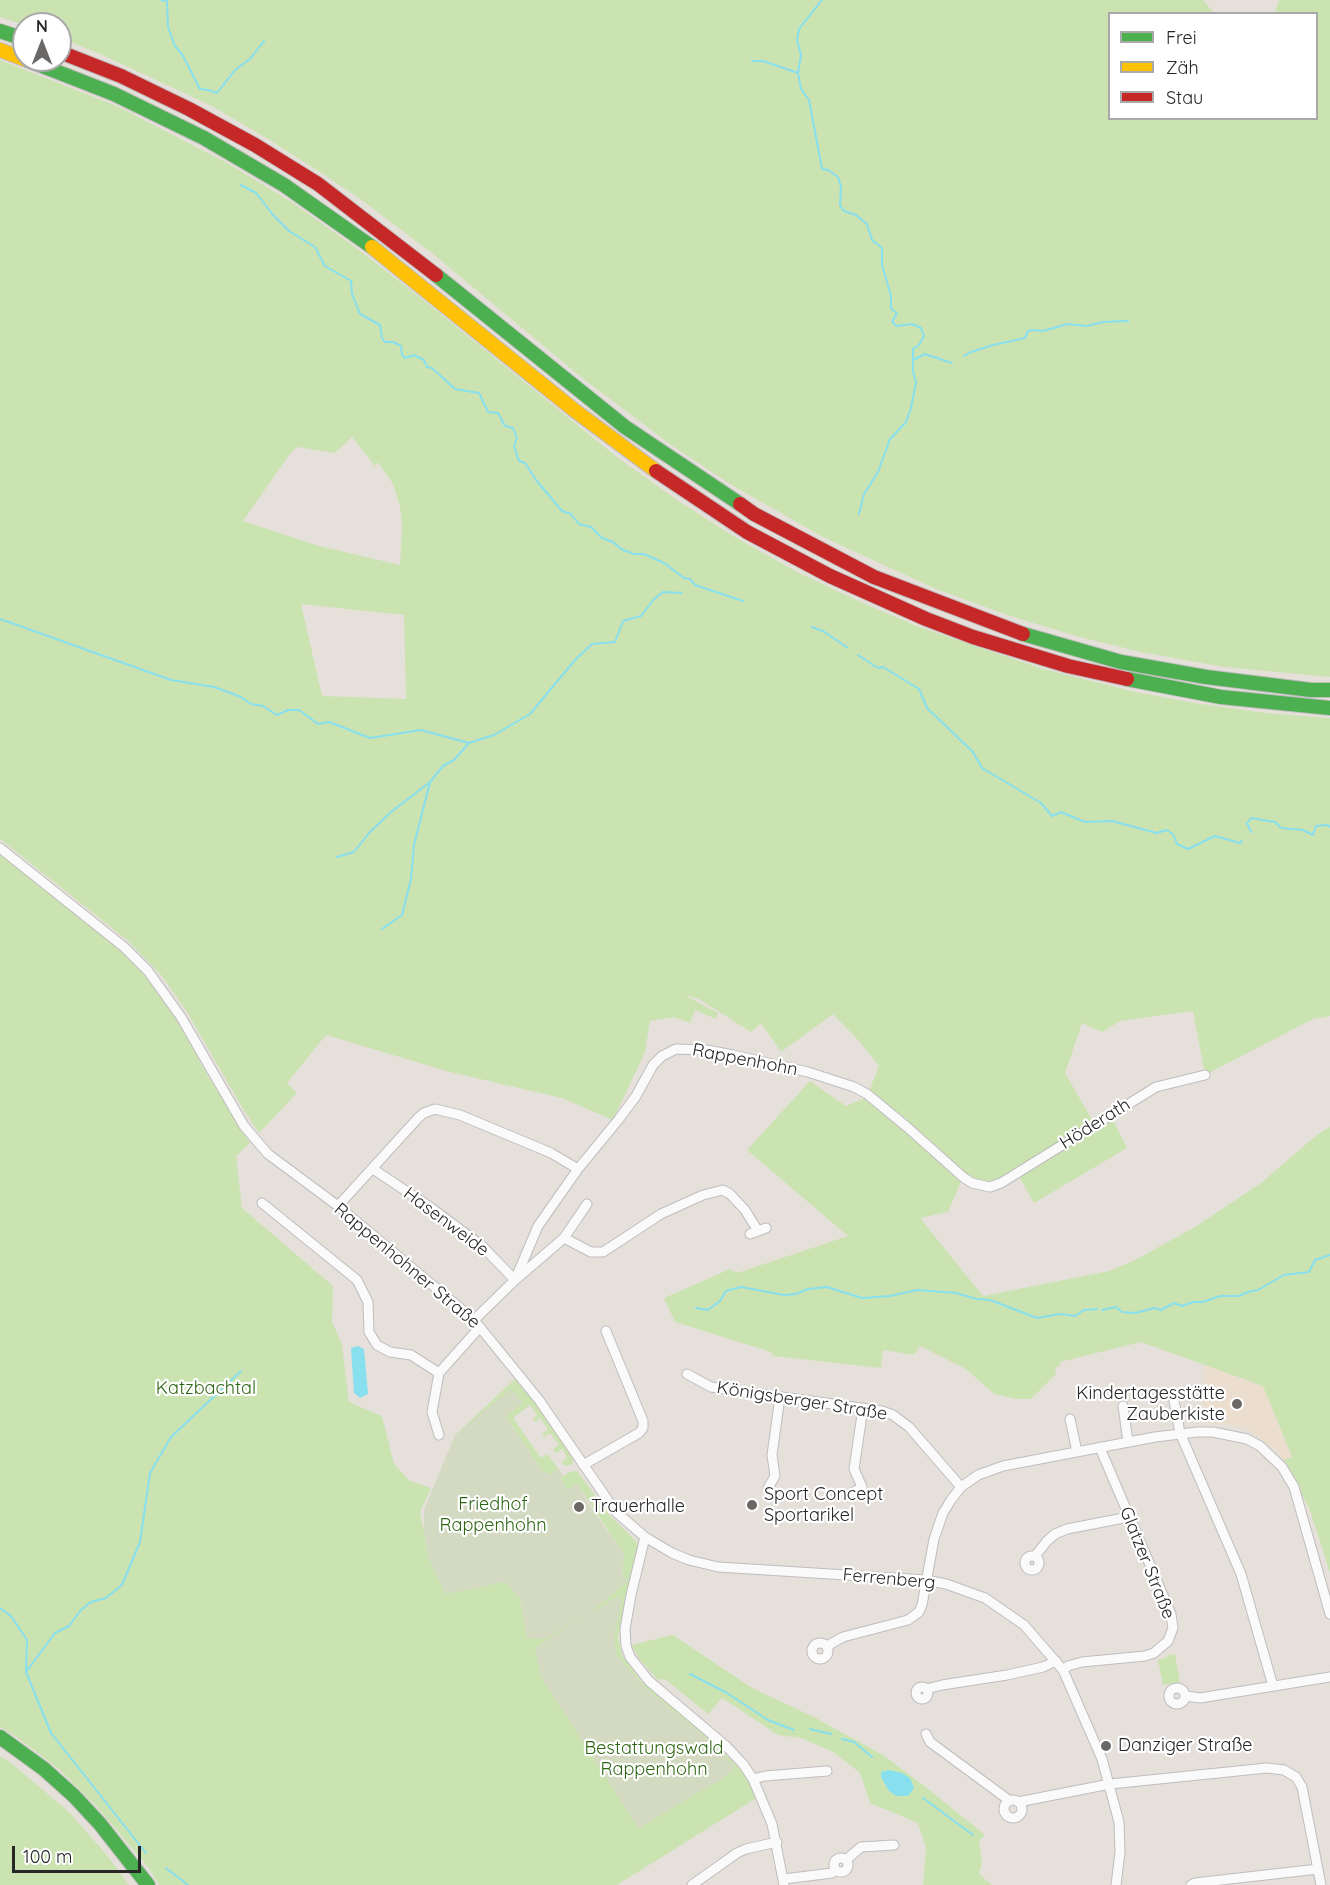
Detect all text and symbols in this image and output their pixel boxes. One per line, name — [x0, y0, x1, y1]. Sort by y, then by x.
north arrow — [12, 12, 72, 72]
legend — [1108, 12, 1318, 120]
text: N — [36, 16, 48, 36]
text: Frei — [1166, 26, 1197, 49]
text: Zäh — [1166, 56, 1199, 79]
text: Stau — [1166, 86, 1203, 109]
street label: Rappenhohn — [690, 1039, 800, 1081]
street label: Höderath — [1056, 1094, 1134, 1154]
street label: Hasenweide — [399, 1183, 493, 1261]
street label: Rappenhohner Straße — [330, 1199, 484, 1333]
street label: Königsberger Straße — [715, 1377, 889, 1425]
park label: Katzbachtal — [156, 1378, 256, 1400]
place label: Kindertagesstätte Zauberkiste — [1076, 1383, 1225, 1426]
marker: Kindertagesstätte Zauberkiste — [1230, 1397, 1244, 1411]
place label: Sport Concept Sportarikel — [764, 1484, 883, 1526]
park label: Friedhof Rappenhohn — [439, 1494, 547, 1537]
place label: Trauerhalle — [591, 1496, 685, 1518]
marker: Sport Concept Sportarikel — [745, 1498, 759, 1512]
marker: Trauerhalle — [572, 1500, 586, 1514]
street label: Glatzer Straße — [1115, 1504, 1179, 1622]
street label: Ferrenberg — [842, 1564, 936, 1594]
place label: Danziger Straße — [1118, 1735, 1253, 1757]
park label: Bestattungswald Rappenhohn — [584, 1738, 724, 1780]
marker: Danziger Straße — [1099, 1739, 1113, 1753]
scale bar — [15, 1834, 144, 1872]
text: 100 m — [23, 1845, 72, 1868]

